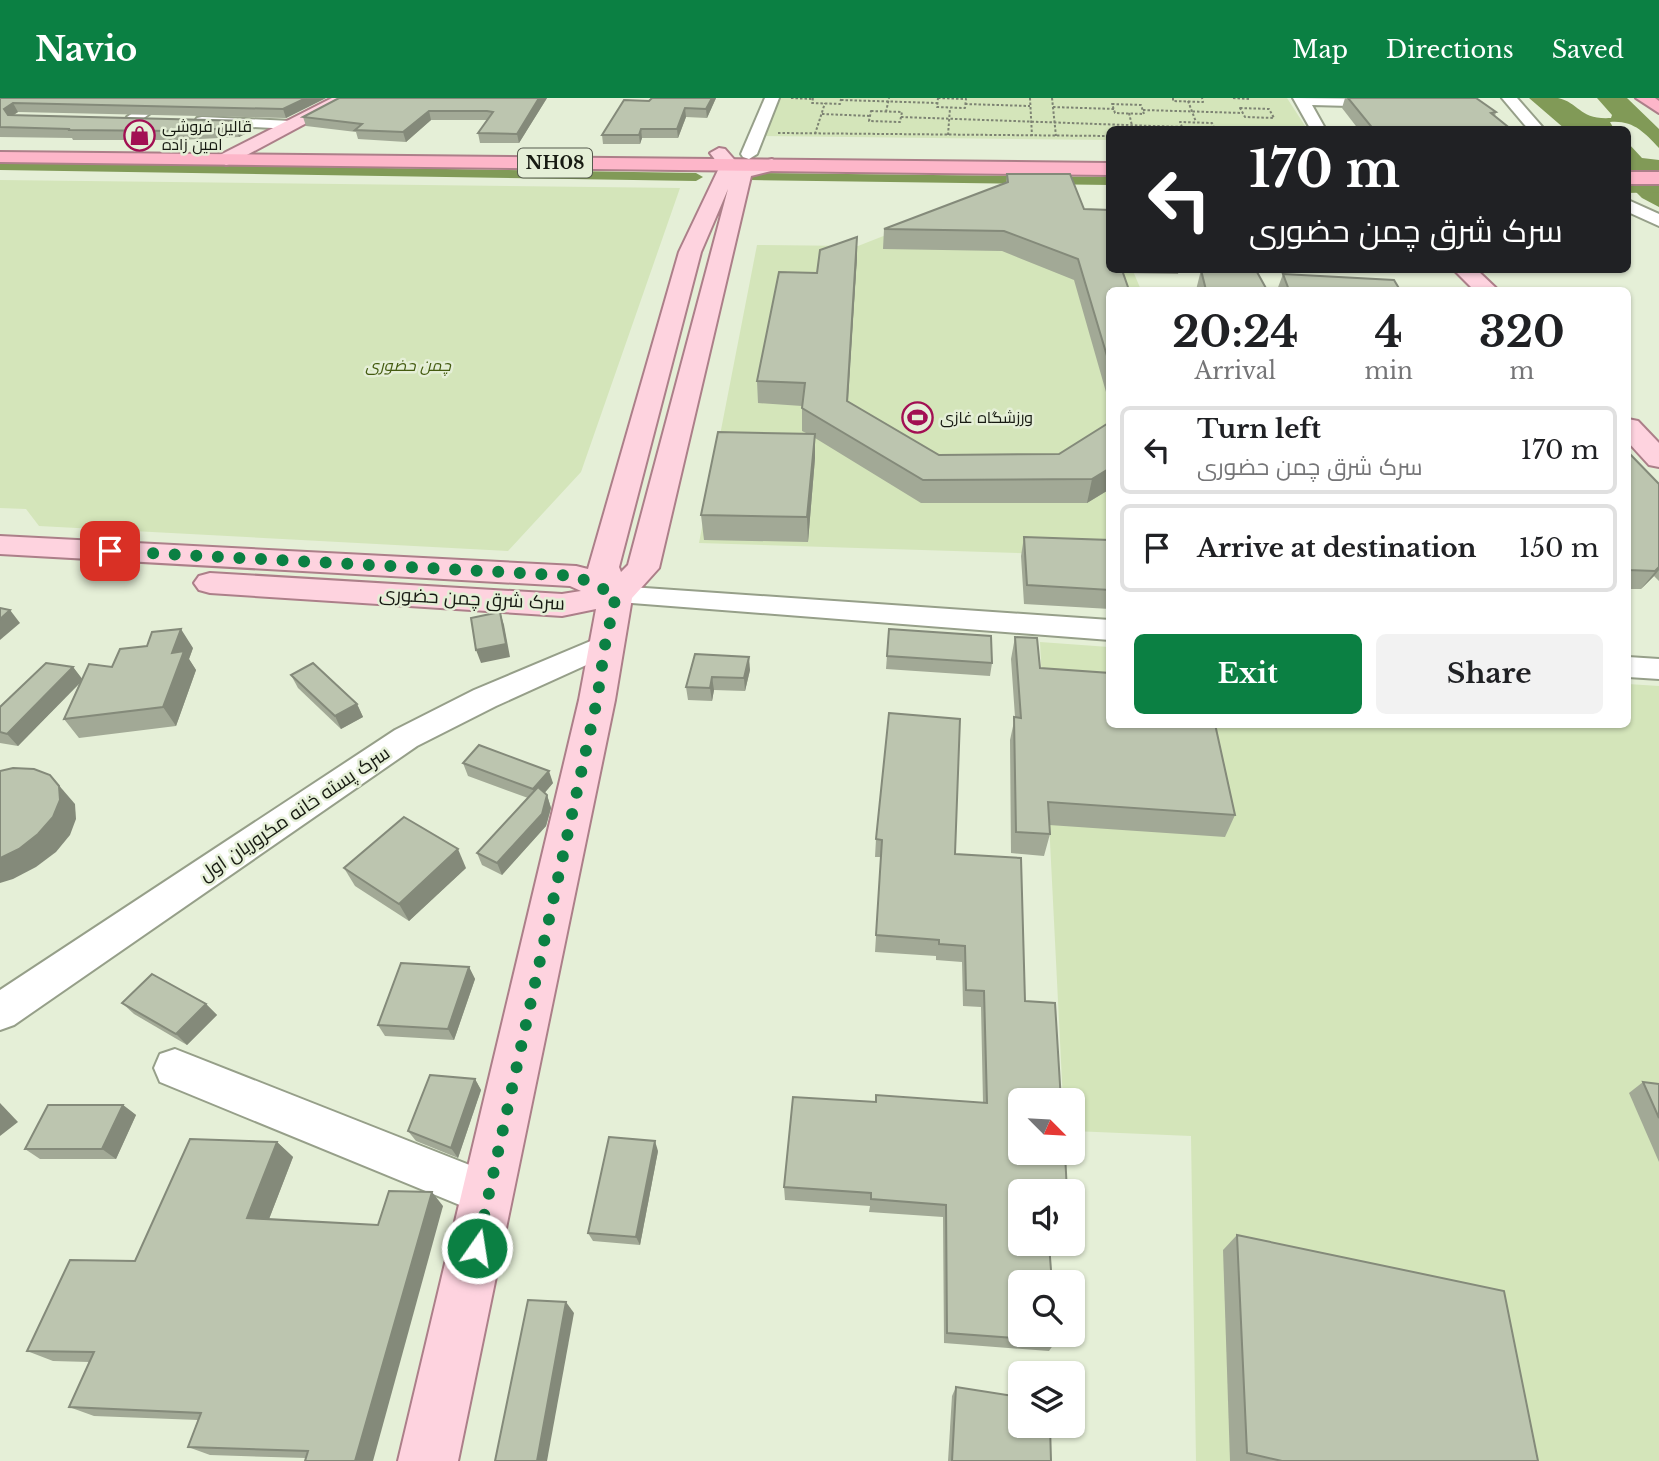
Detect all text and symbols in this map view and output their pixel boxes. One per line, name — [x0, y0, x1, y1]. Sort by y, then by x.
text: Navio — [35, 29, 137, 70]
text: Map — [1292, 35, 1348, 64]
text: Directions — [1386, 35, 1514, 64]
text: Saved — [1552, 35, 1624, 64]
place label: قالین فروشی امین زاده — [162, 116, 252, 155]
shop icon: قالین فروشی امین زاده — [122, 118, 156, 152]
text: 170 m — [1249, 139, 1400, 200]
road number: NH08 — [518, 149, 592, 178]
icon: left — [1134, 154, 1225, 245]
text: سرک شرق چمن حضوری — [1249, 211, 1563, 251]
text: 20:24 — [1172, 306, 1298, 358]
text: 4 — [1375, 306, 1403, 358]
text: 320 — [1479, 306, 1565, 358]
park label: چمن حضوری — [365, 355, 452, 376]
text: Arrival — [1195, 357, 1276, 385]
text: min — [1365, 357, 1413, 385]
text: m — [1510, 357, 1534, 385]
sports icon: ورزشگاه غازی — [900, 400, 934, 434]
place label: ورزشگاه غازی — [940, 407, 1033, 428]
text: Turn left — [1197, 413, 1321, 445]
icon: left — [1138, 431, 1176, 469]
text: 170 m — [1520, 434, 1599, 466]
text: سرک شرق چمن حضوری — [1197, 453, 1422, 481]
pin — [80, 521, 140, 581]
icon: arrive — [1138, 529, 1176, 567]
icon: arrive — [91, 532, 129, 570]
text: Arrive at destination — [1197, 532, 1477, 564]
text: 150 m — [1519, 532, 1599, 564]
street label: سرک شرق چمن حضوری — [378, 582, 566, 616]
button: Exit — [1134, 634, 1362, 714]
button: Share — [1376, 634, 1603, 714]
street label: سرک پسته خانه مکروریان اول — [194, 741, 395, 887]
north arrow — [1008, 1088, 1085, 1166]
map controls — [1008, 1088, 1085, 1438]
button: sound — [1008, 1179, 1085, 1256]
position arrow — [440, 1211, 514, 1285]
button: search — [1008, 1270, 1085, 1347]
button: layers — [1008, 1361, 1085, 1438]

